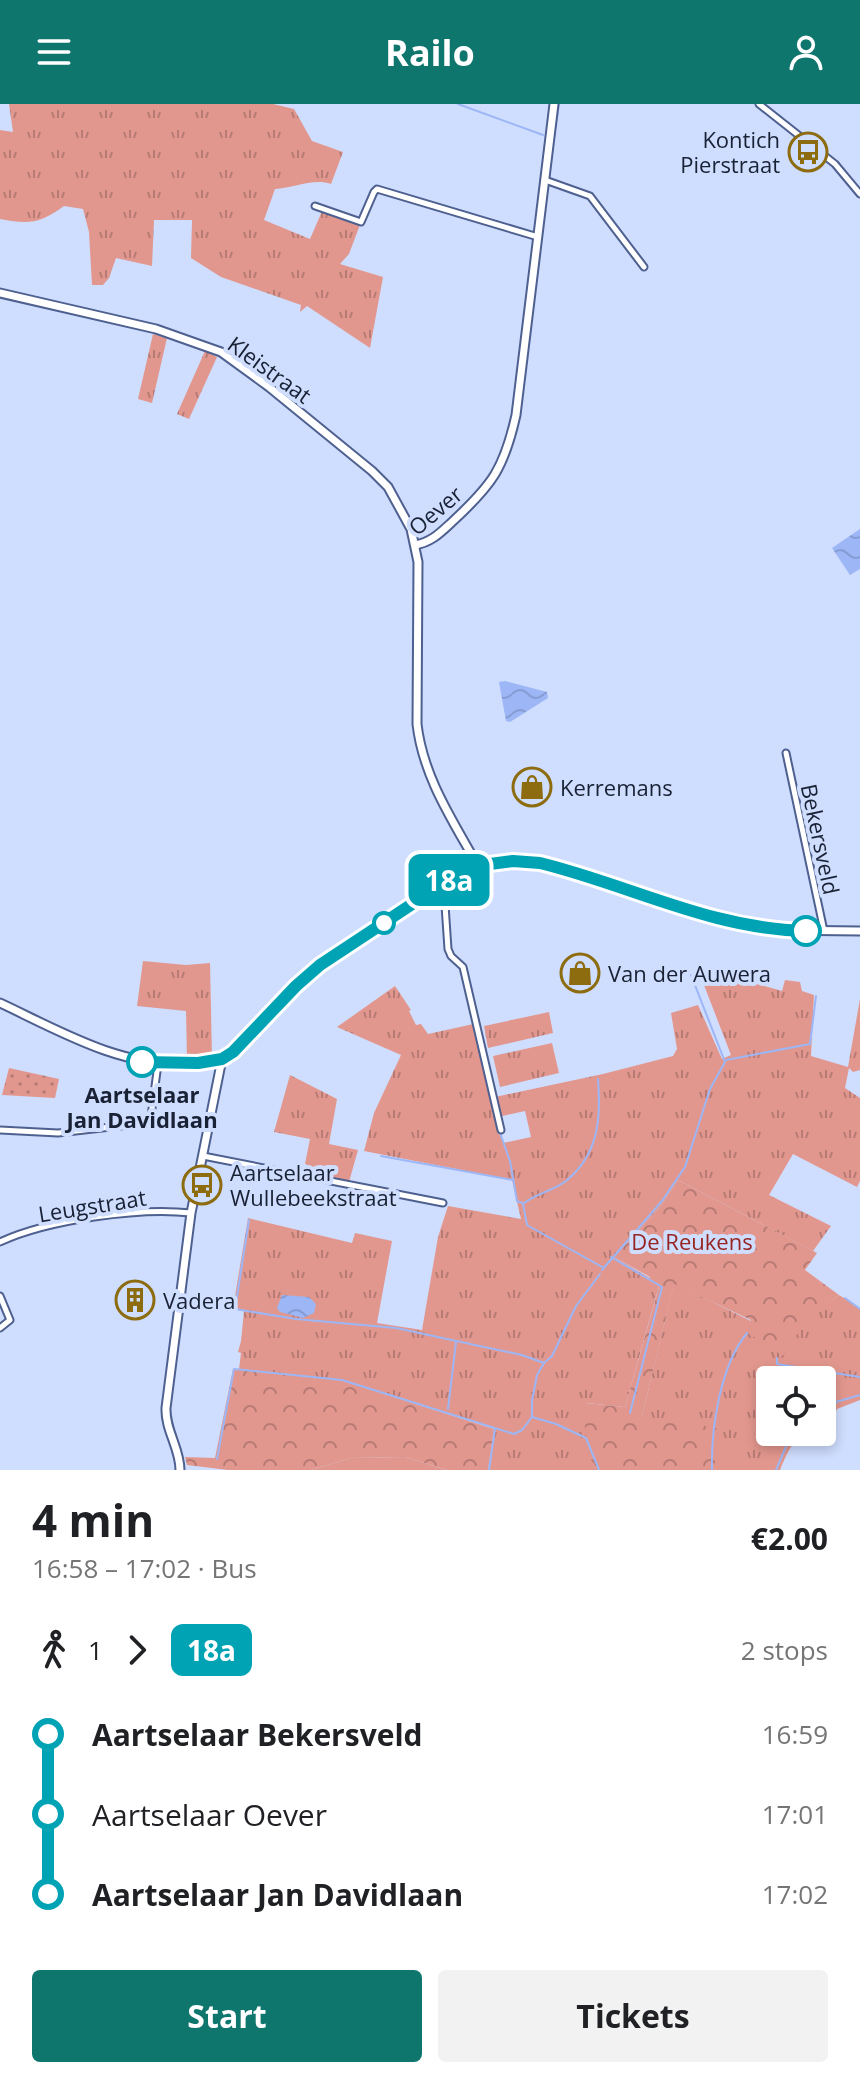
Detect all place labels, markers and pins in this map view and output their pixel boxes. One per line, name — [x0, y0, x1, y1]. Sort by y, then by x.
place label: Kontich Pierstraat — [680, 124, 780, 179]
bus stop icon: Kontich Pierstraat — [787, 131, 829, 173]
shop icon: Kerremans — [511, 766, 553, 808]
place label: Kerremans — [560, 772, 673, 802]
unlabelled marker — [373, 912, 395, 934]
unlabelled marker — [791, 916, 821, 946]
shop icon: Van der Auwera — [559, 952, 601, 994]
place label: Van der Auwera — [608, 958, 771, 988]
marker: Aartselaar Jan Davidlaan — [127, 1047, 157, 1077]
place label: Aartselaar Jan Davidlaan — [64, 1079, 218, 1134]
place label: Aartselaar Wullebeekstraat — [230, 1157, 397, 1212]
bus stop icon: Aartselaar Wullebeekstraat — [181, 1164, 223, 1206]
building icon: Vadera — [114, 1279, 156, 1321]
place label: Vadera — [163, 1285, 235, 1315]

